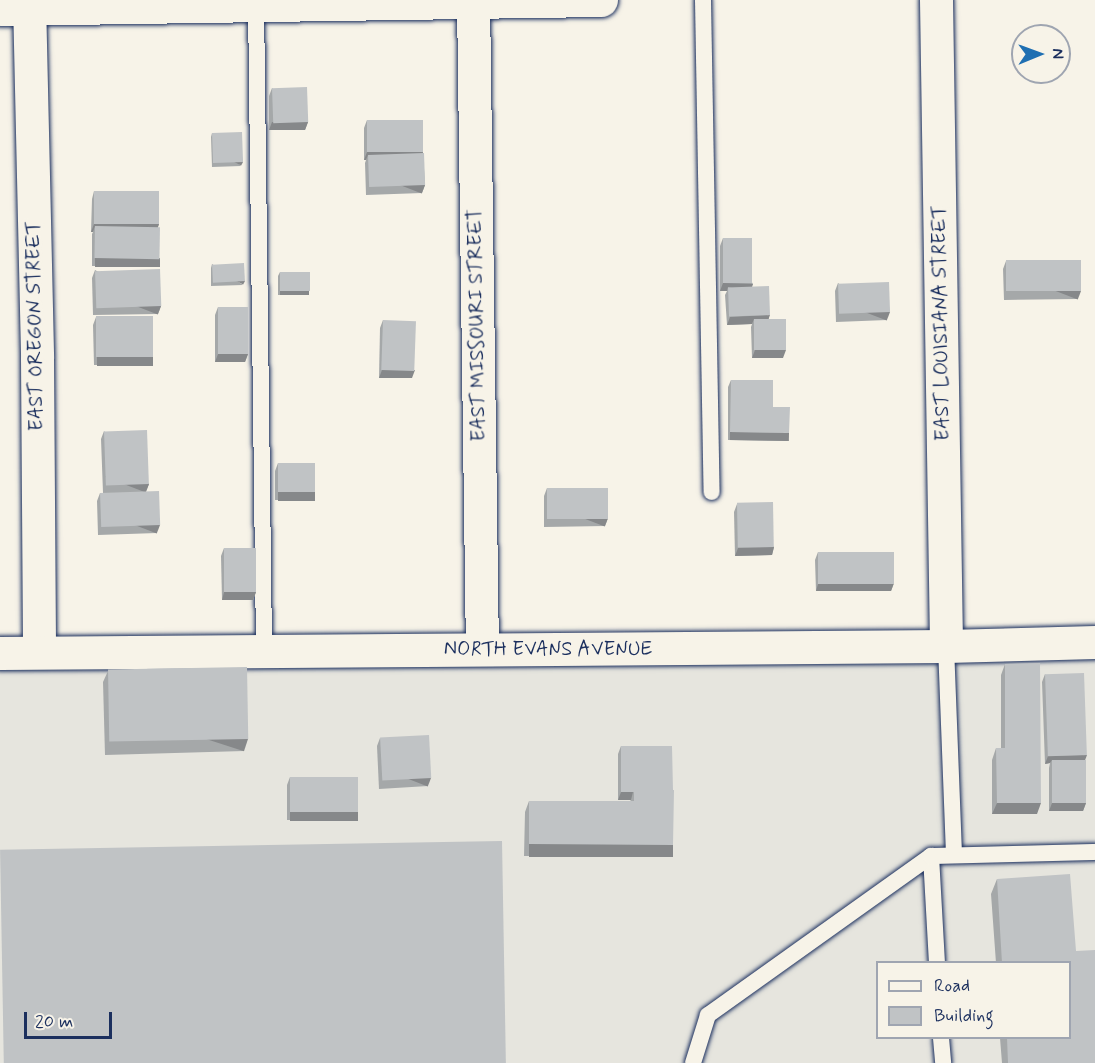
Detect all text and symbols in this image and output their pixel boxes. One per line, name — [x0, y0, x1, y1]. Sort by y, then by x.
north arrow — [1011, 24, 1071, 84]
text: N — [1047, 48, 1068, 59]
street label: EAST LOUISIANA STREET — [927, 203, 955, 443]
street label: EAST MISSOURI STREET — [463, 209, 491, 441]
street label: EAST OREGON STREET — [21, 220, 49, 432]
street label: NORTH EVANS AVENUE — [441, 637, 655, 661]
legend — [876, 961, 1071, 1039]
text: Road — [934, 974, 970, 998]
scale bar — [27, 1000, 116, 1038]
text: Building — [934, 1004, 994, 1028]
text: 20 m — [35, 1010, 73, 1034]

